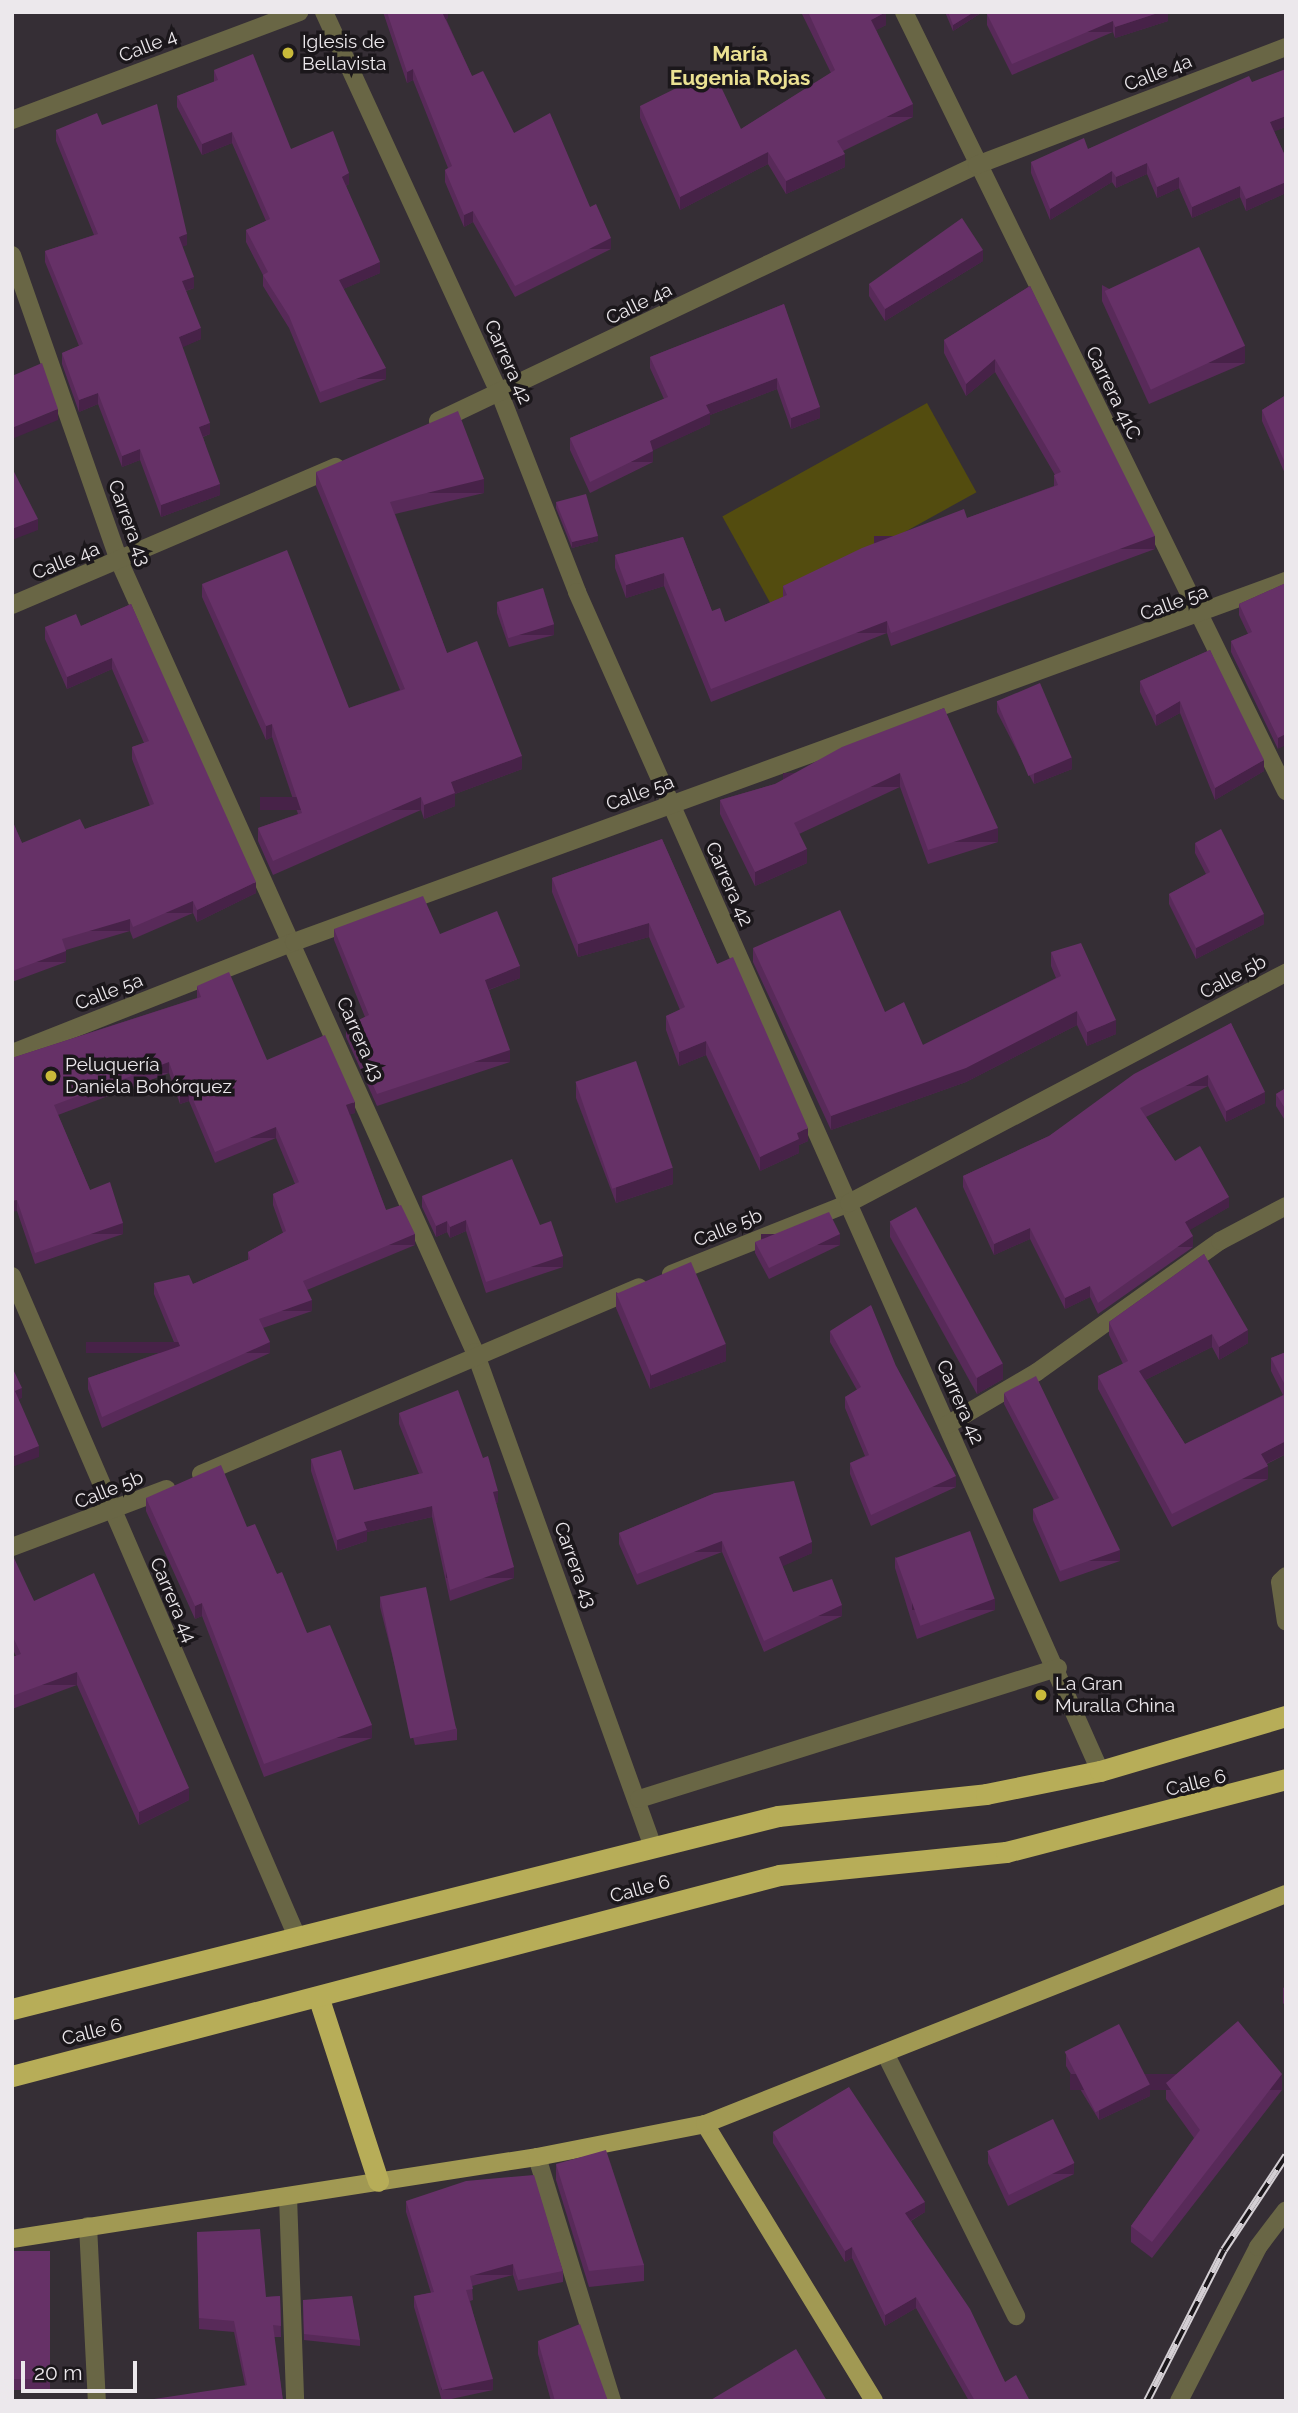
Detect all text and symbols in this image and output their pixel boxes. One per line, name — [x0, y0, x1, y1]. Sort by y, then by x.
street label: Calle 4 — [116, 25, 180, 67]
place label: Iglesis de Bellavista — [302, 31, 386, 75]
district label: María Eugenia Rojas — [670, 41, 810, 91]
marker: Iglesis de Bellavista — [280, 45, 296, 61]
street label: Calle 4a — [1121, 50, 1195, 96]
street label: Calle 4a — [602, 278, 676, 330]
street label: Carrera 42 — [479, 316, 537, 408]
street label: Carrera 41C — [1081, 343, 1145, 443]
street label: Carrera 43 — [103, 477, 155, 569]
street label: Calle 4a — [29, 537, 103, 585]
street label: Calle 5a — [1137, 580, 1211, 626]
street label: Calle 5a — [603, 770, 677, 816]
street label: Carrera 42 — [700, 838, 758, 930]
street label: Calle 5b — [1196, 950, 1270, 1004]
street label: Calle 5a — [72, 969, 146, 1015]
street label: Carrera 43 — [331, 993, 389, 1085]
place label: Peluquería Daniela Bohórquez — [65, 1054, 232, 1098]
marker: Peluquería Daniela Bohórquez — [43, 1068, 59, 1084]
street label: Calle 5b — [690, 1204, 766, 1252]
street label: Carrera 42 — [931, 1356, 989, 1448]
street label: Calle 5b — [71, 1466, 147, 1514]
street label: Carrera 43 — [549, 1519, 601, 1611]
street label: Carrera 44 — [145, 1554, 201, 1646]
place label: La Gran Muralla China — [1055, 1673, 1175, 1717]
marker: La Gran Muralla China — [1033, 1687, 1049, 1703]
street label: Calle 6 — [1164, 1765, 1228, 1801]
street label: Calle 6 — [608, 1870, 672, 1908]
street label: Calle 6 — [60, 2014, 124, 2050]
scale bar — [24, 2346, 140, 2390]
text: 20 m — [34, 2360, 82, 2385]

